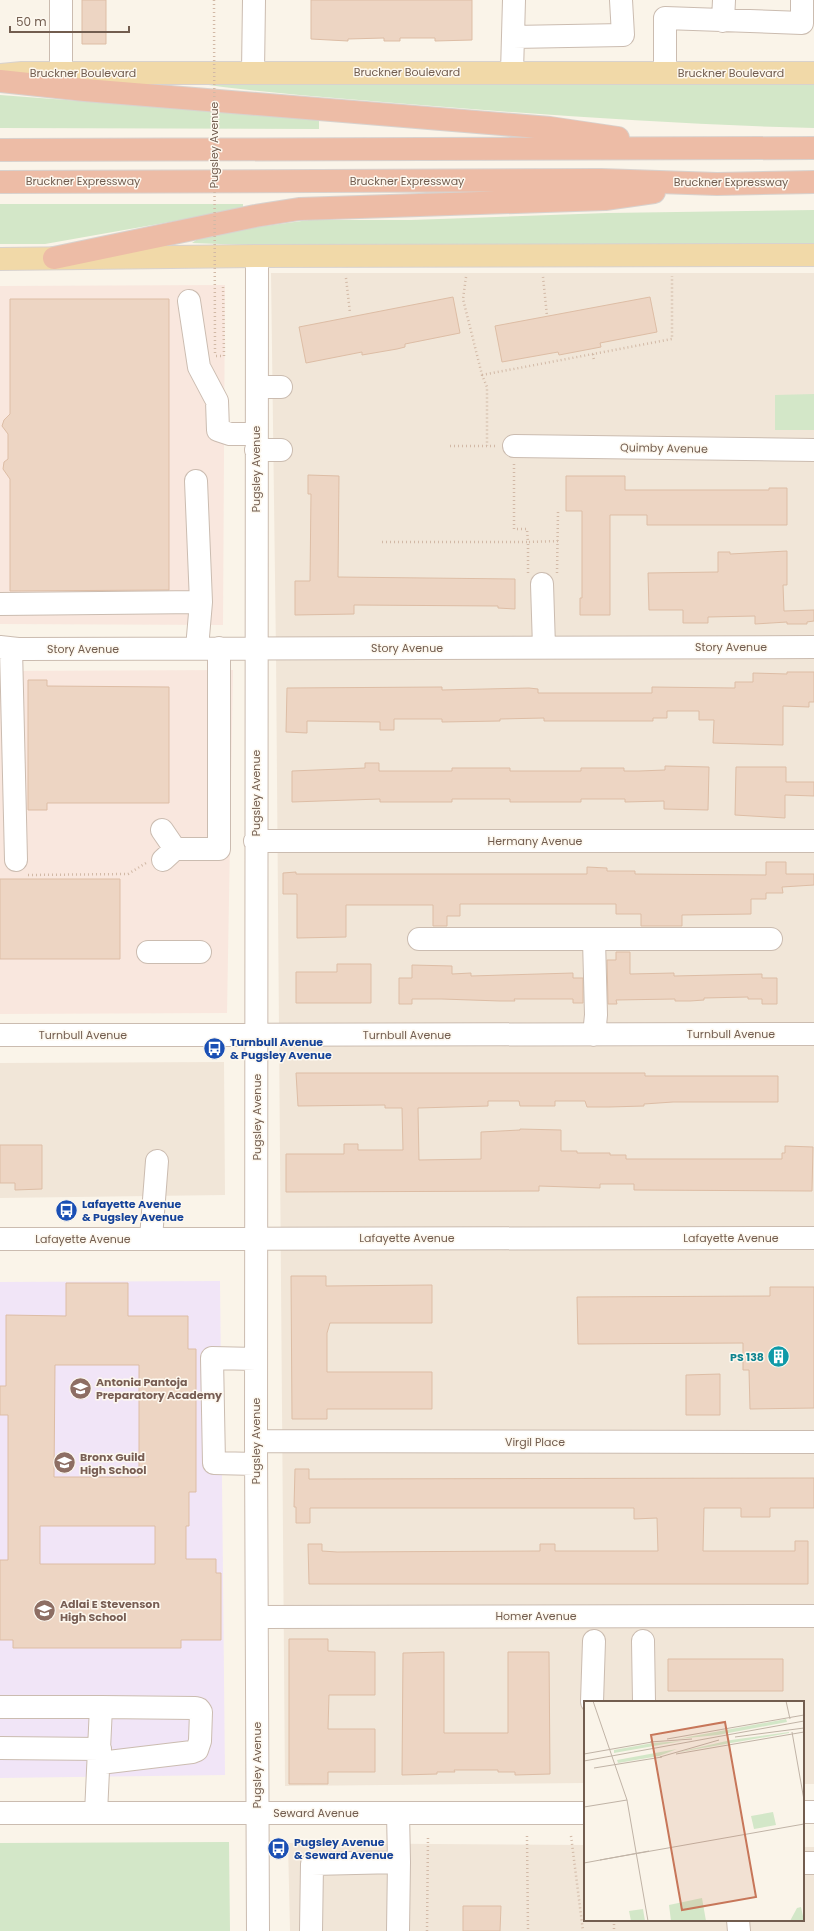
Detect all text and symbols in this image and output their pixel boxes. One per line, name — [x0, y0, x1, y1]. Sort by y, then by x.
scale bar — [10, 8, 129, 34]
text: 50 m — [16, 13, 47, 30]
street label: Bruckner Boulevard — [354, 64, 460, 80]
street label: Bruckner Boulevard — [30, 65, 136, 81]
street label: Bruckner Boulevard — [678, 65, 784, 81]
street label: Pugsley Avenue — [206, 102, 222, 188]
street label: Bruckner Expressway — [26, 173, 141, 189]
street label: Bruckner Expressway — [350, 173, 465, 189]
street label: Bruckner Expressway — [674, 174, 789, 190]
street label: Pugsley Avenue — [248, 426, 264, 512]
street label: Quimby Avenue — [620, 439, 708, 457]
street label: Story Avenue — [695, 639, 767, 655]
street label: Story Avenue — [371, 640, 443, 656]
street label: Story Avenue — [47, 641, 119, 657]
street label: Pugsley Avenue — [248, 750, 264, 836]
street label: Hermany Avenue — [488, 833, 583, 849]
street label: Turnbull Avenue — [687, 1026, 775, 1042]
street label: Turnbull Avenue — [39, 1027, 127, 1043]
street label: Turnbull Avenue — [363, 1027, 451, 1043]
place label: Turnbull Avenue & Pugsley Avenue — [230, 1034, 332, 1063]
bus stop icon: Turnbull Avenue & Pugsley Avenue — [201, 1035, 227, 1061]
street label: Pugsley Avenue — [249, 1074, 265, 1160]
place label: Lafayette Avenue & Pugsley Avenue — [82, 1196, 184, 1225]
bus stop icon: Lafayette Avenue & Pugsley Avenue — [54, 1197, 80, 1223]
street label: Lafayette Avenue — [359, 1230, 455, 1246]
street label: Lafayette Avenue — [683, 1230, 779, 1246]
street label: Lafayette Avenue — [35, 1231, 131, 1247]
building icon: PS 138 — [766, 1344, 792, 1370]
place label: PS 138 — [730, 1349, 764, 1365]
place label: Antonia Pantoja Preparatory Academy — [96, 1374, 222, 1403]
school or university icon: Antonia Pantoja Preparatory Academy — [67, 1375, 93, 1401]
street label: Pugsley Avenue — [248, 1398, 264, 1484]
street label: Virgil Place — [505, 1434, 565, 1450]
place label: Bronx Guild High School — [80, 1449, 147, 1478]
school or university icon: Bronx Guild High School — [52, 1450, 78, 1476]
place label: Adlai E Stevenson High School — [60, 1596, 160, 1625]
school or university icon: Adlai E Stevenson High School — [31, 1597, 57, 1623]
street label: Homer Avenue — [495, 1608, 577, 1624]
inset map — [584, 1701, 804, 1921]
street label: Pugsley Avenue — [249, 1722, 265, 1808]
street label: Seward Avenue — [273, 1805, 359, 1821]
place label: Pugsley Avenue & Seward Avenue — [294, 1834, 394, 1863]
bus stop icon: Pugsley Avenue & Seward Avenue — [265, 1835, 291, 1861]

